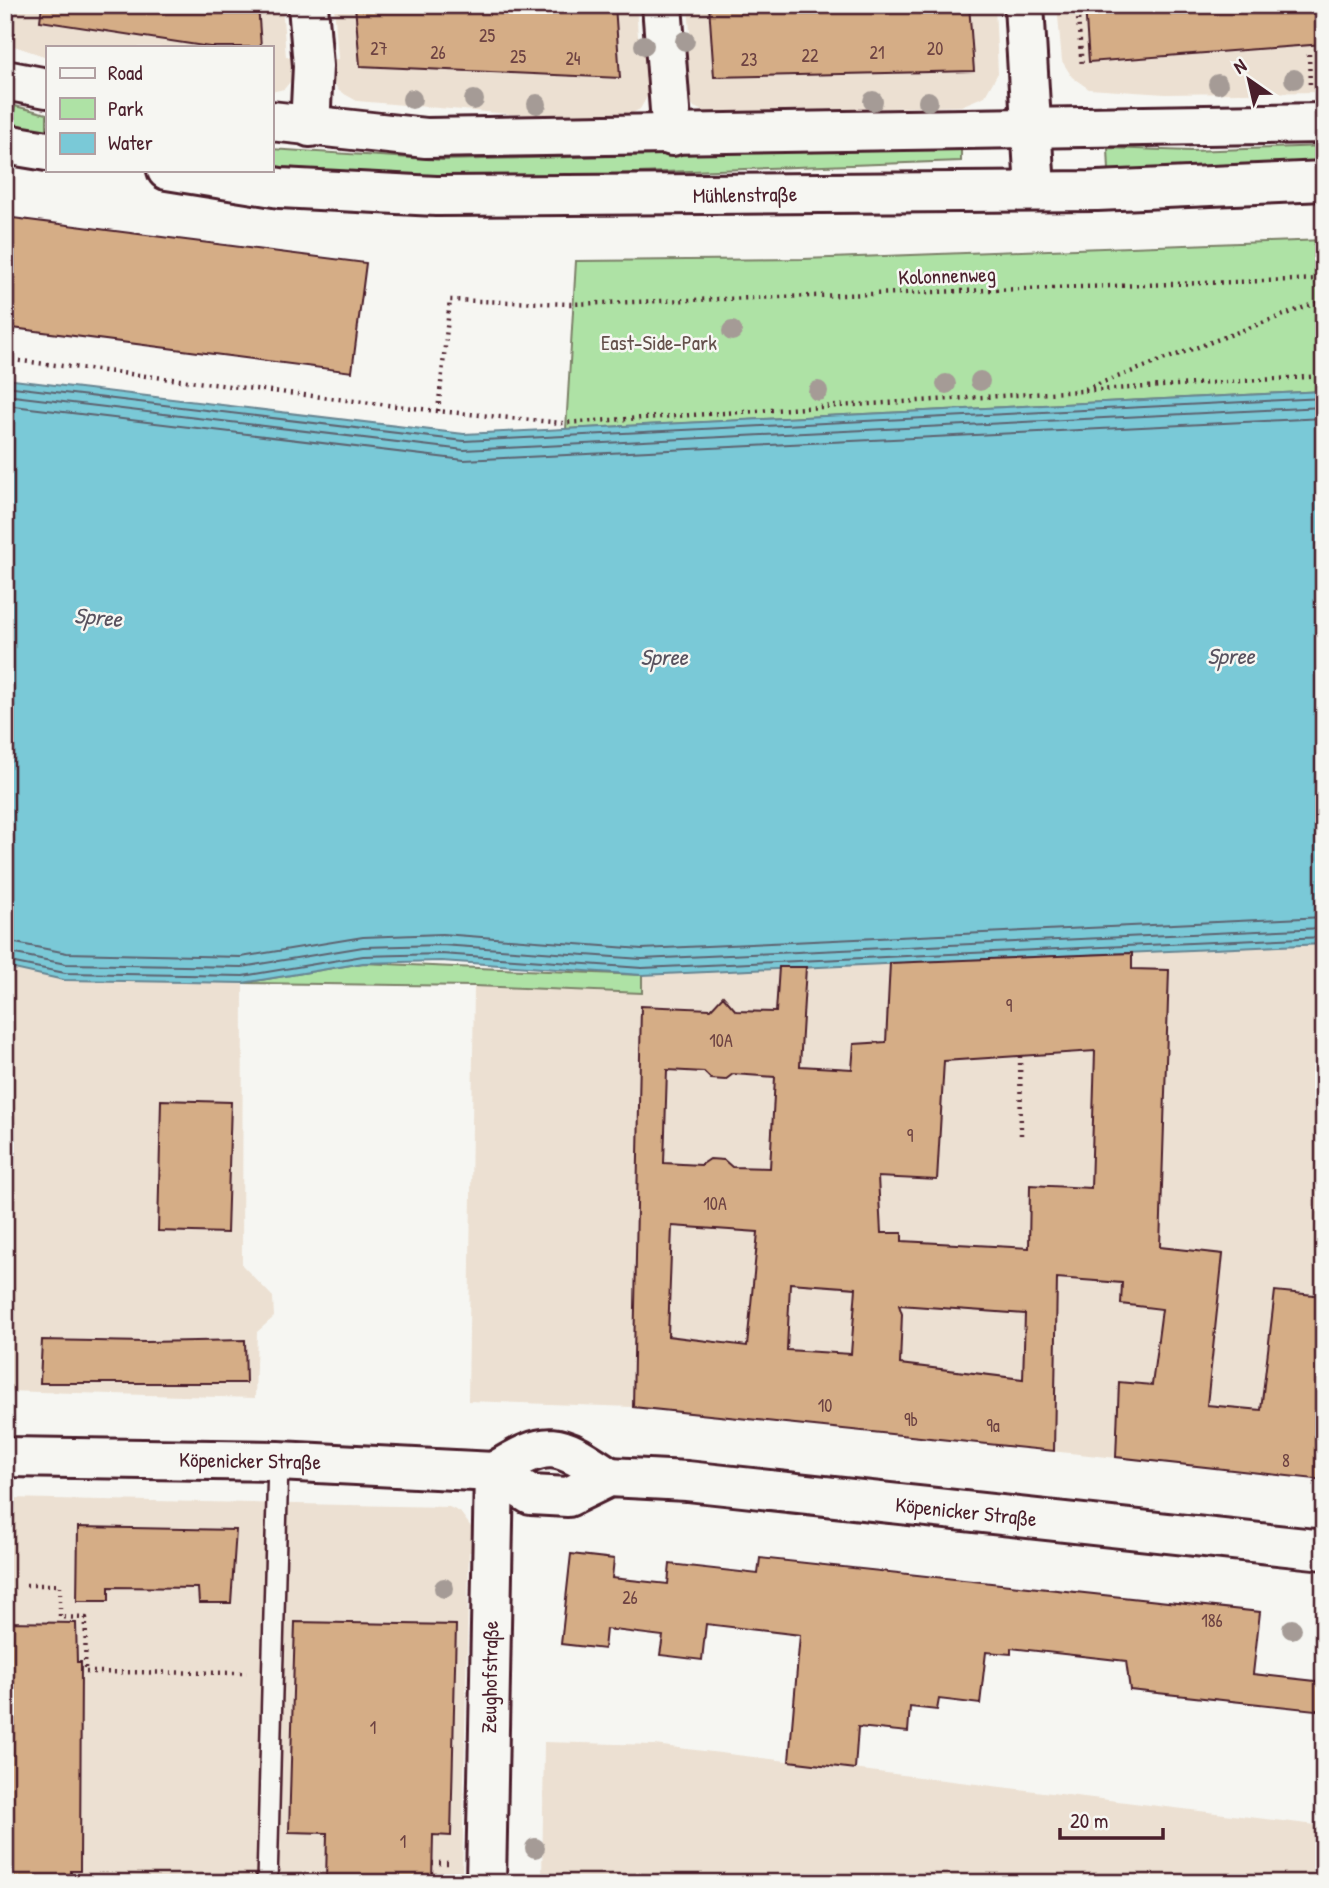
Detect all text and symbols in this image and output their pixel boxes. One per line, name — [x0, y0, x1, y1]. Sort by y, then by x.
house number: 25 — [479, 23, 495, 48]
house number: 27 — [370, 36, 388, 61]
house number: 20 — [927, 36, 943, 61]
house number: 26 — [430, 40, 446, 65]
house number: 21 — [870, 40, 884, 65]
house number: 22 — [802, 43, 819, 68]
house number: 25 — [510, 44, 526, 69]
legend — [46, 46, 273, 172]
house number: 24 — [565, 46, 581, 71]
north arrow — [1214, 46, 1284, 116]
house number: 23 — [741, 47, 757, 72]
text: N — [1228, 52, 1251, 80]
text: Road — [108, 58, 142, 87]
text: Park — [108, 94, 143, 123]
text: Water — [108, 128, 153, 157]
street label: Mühlenstraße — [693, 179, 797, 210]
street label: Kolonnenweg — [898, 259, 996, 292]
park label: East-Side-Park — [601, 328, 717, 357]
water label: Spree — [73, 599, 124, 635]
water label: Spree — [1207, 640, 1256, 672]
water label: Spree — [640, 641, 689, 673]
house number: 9 — [1006, 993, 1013, 1018]
house number: 10A — [709, 1028, 733, 1053]
house number: 9 — [907, 1123, 914, 1148]
house number: 10A — [703, 1191, 727, 1216]
house number: 10 — [818, 1393, 832, 1418]
house number: 9b — [904, 1407, 918, 1432]
house number: 9a — [986, 1413, 1000, 1438]
street label: Köpenicker Straße — [179, 1445, 321, 1476]
house number: 8 — [1282, 1448, 1290, 1473]
street label: Köpenicker Straße — [894, 1490, 1038, 1533]
house number: 26 — [622, 1585, 638, 1610]
house number: 186 — [1201, 1608, 1223, 1633]
street label: Zeughofstraße — [474, 1620, 505, 1734]
house number: 1 — [370, 1715, 376, 1740]
scale bar — [1060, 1797, 1163, 1841]
text: 20 m — [1070, 1806, 1108, 1835]
house number: 1 — [400, 1829, 406, 1854]

